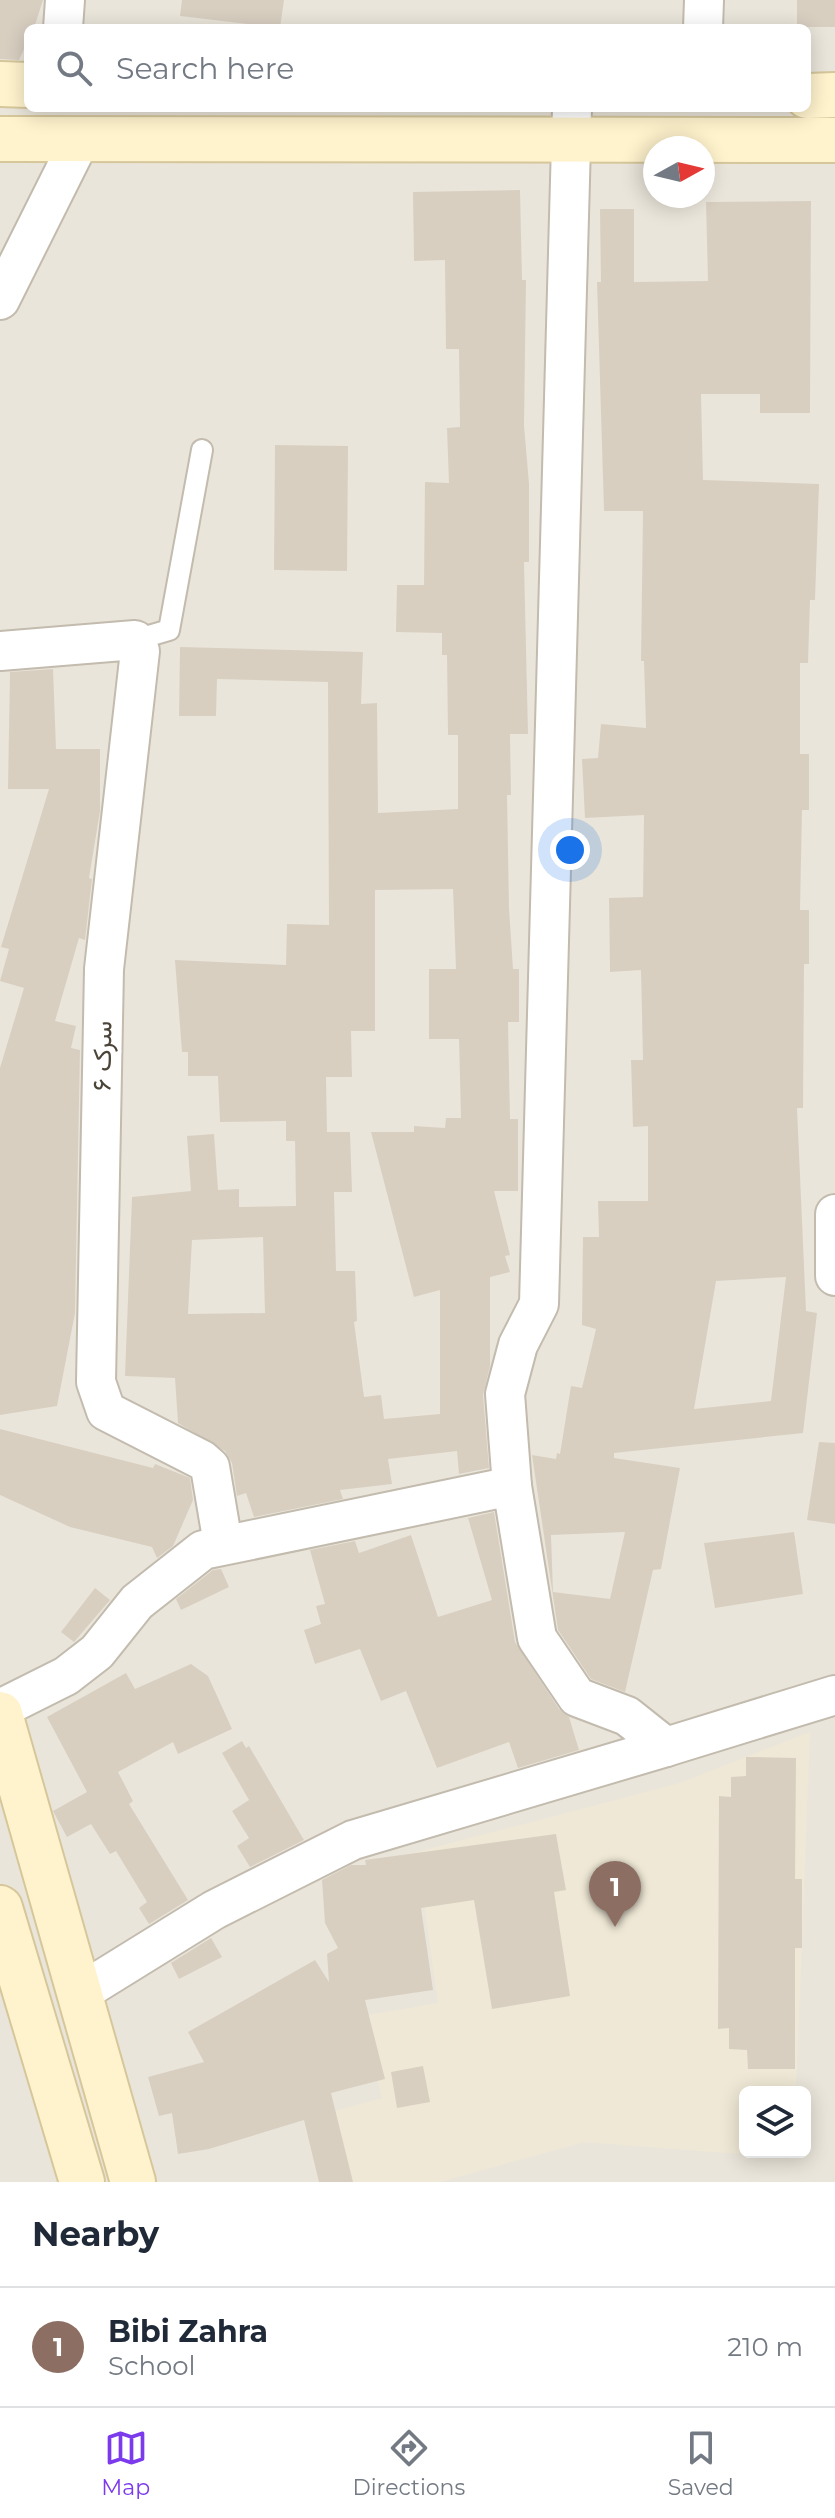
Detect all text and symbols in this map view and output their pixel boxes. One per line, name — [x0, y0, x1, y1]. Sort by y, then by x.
search box — [24, 24, 811, 112]
icon: search — [52, 46, 96, 90]
text: Search here — [116, 50, 294, 87]
north arrow — [643, 136, 715, 208]
your location — [550, 830, 590, 870]
street label: سرک ۶ — [85, 1021, 119, 1091]
pin: 1 — [589, 1861, 641, 1927]
map controls — [739, 2086, 811, 2158]
button: layers — [739, 2086, 811, 2158]
text: Nearby — [32, 2213, 159, 2255]
text: Bibi Zahra — [108, 2313, 268, 2350]
text: 1 — [53, 2331, 63, 2363]
text: 210 m — [727, 2331, 803, 2363]
text: School — [108, 2350, 196, 2382]
tab: Map — [101, 2426, 150, 2501]
tab: Directions — [353, 2426, 465, 2501]
tab: Saved — [668, 2426, 734, 2501]

